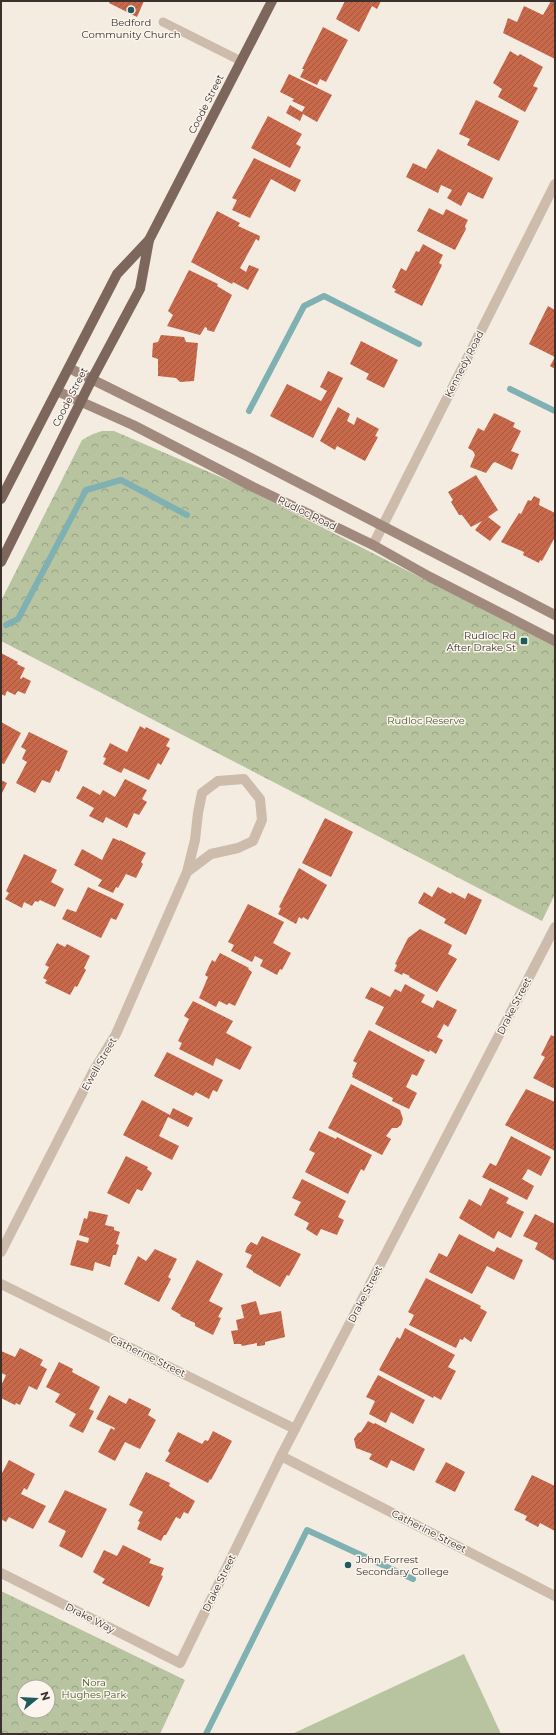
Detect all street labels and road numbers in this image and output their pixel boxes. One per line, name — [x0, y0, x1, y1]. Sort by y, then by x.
street label: Coode Street — [185, 72, 227, 136]
street label: Kennedy Road — [442, 328, 486, 400]
street label: Coode Street — [49, 365, 91, 429]
street label: Rudloc Road — [275, 493, 339, 533]
street label: Drake Street — [494, 975, 534, 1037]
street label: Ewell Street — [78, 1035, 120, 1093]
street label: Drake Street — [345, 1263, 385, 1325]
street label: Catherine Street — [108, 1332, 188, 1380]
street label: Catherine Street — [389, 1507, 469, 1555]
street label: Drake Street — [199, 1552, 239, 1614]
street label: Drake Way — [63, 1600, 117, 1636]

